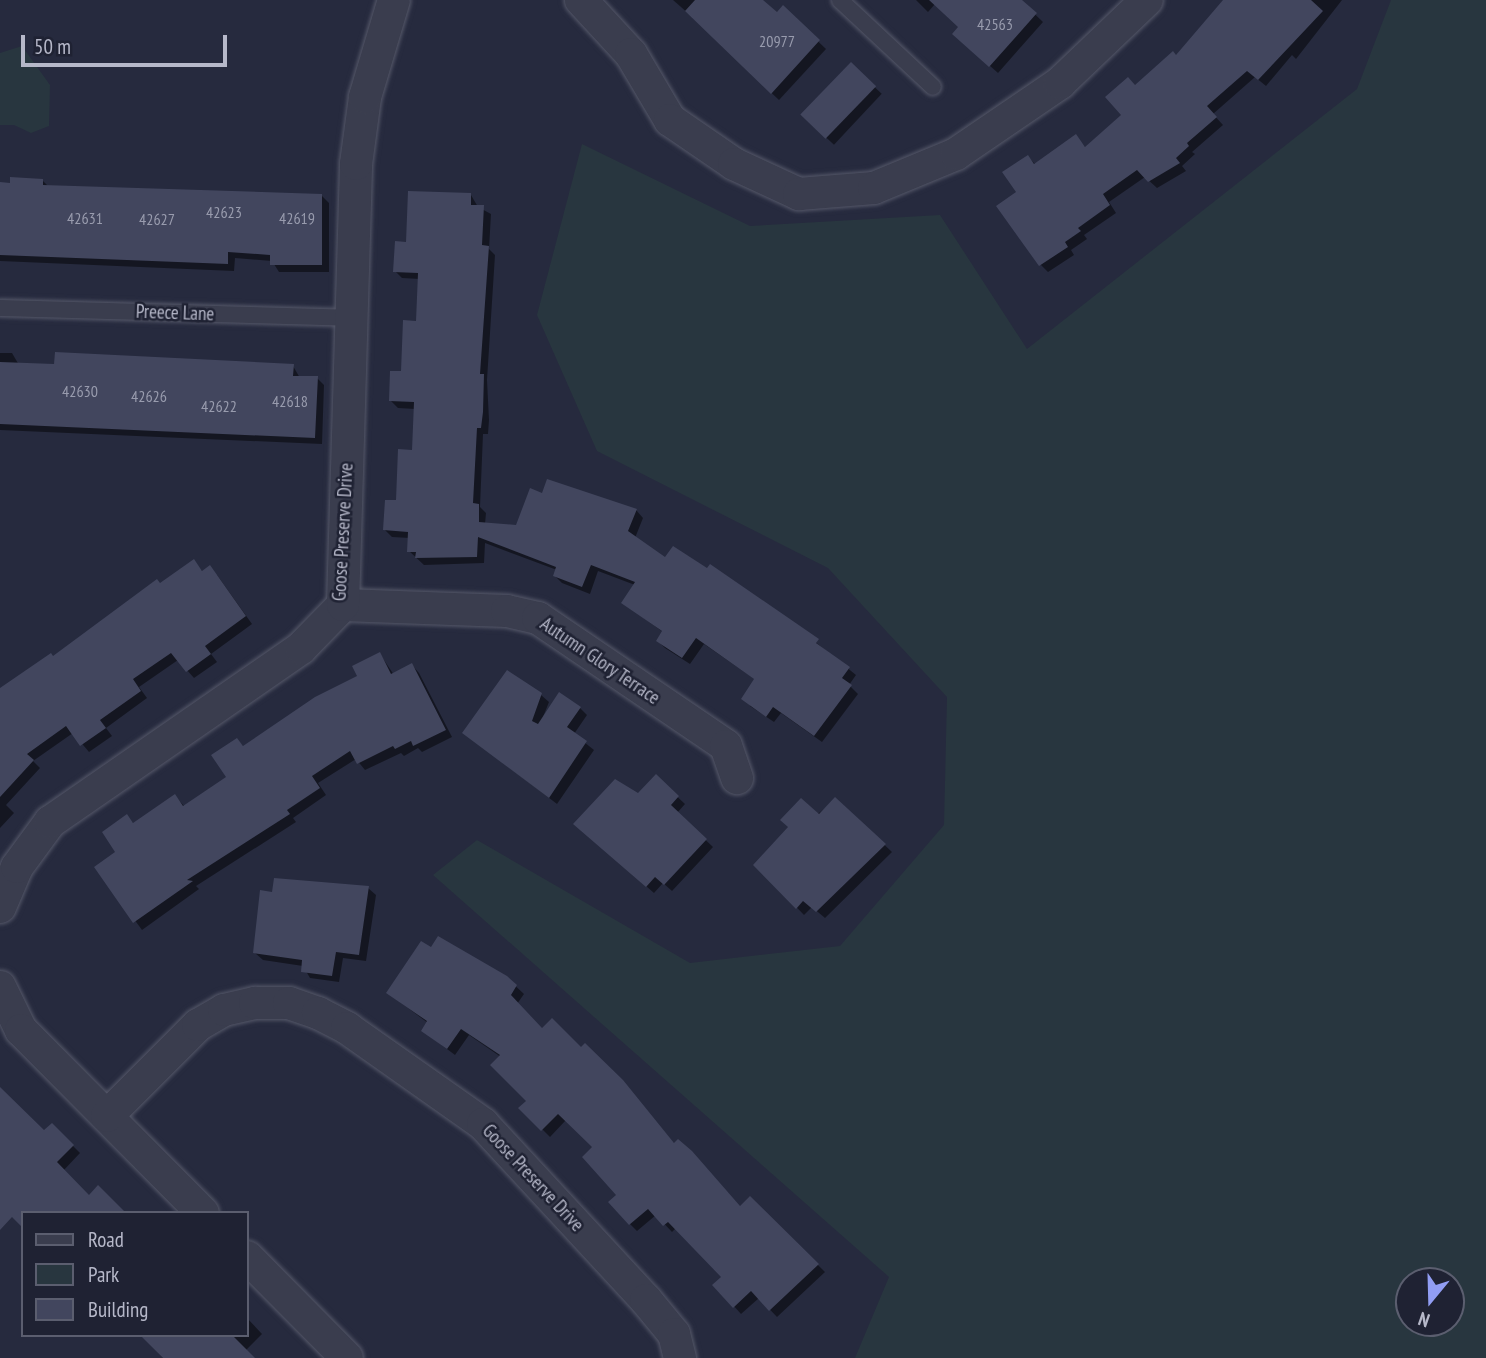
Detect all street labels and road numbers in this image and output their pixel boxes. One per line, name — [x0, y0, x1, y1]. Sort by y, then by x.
street label: Preece Lane — [135, 300, 215, 326]
street label: Goose Preserve Drive — [328, 462, 358, 602]
street label: Autumn Glory Terrace — [535, 612, 665, 710]
street label: Goose Preserve Drive — [477, 1120, 589, 1236]

